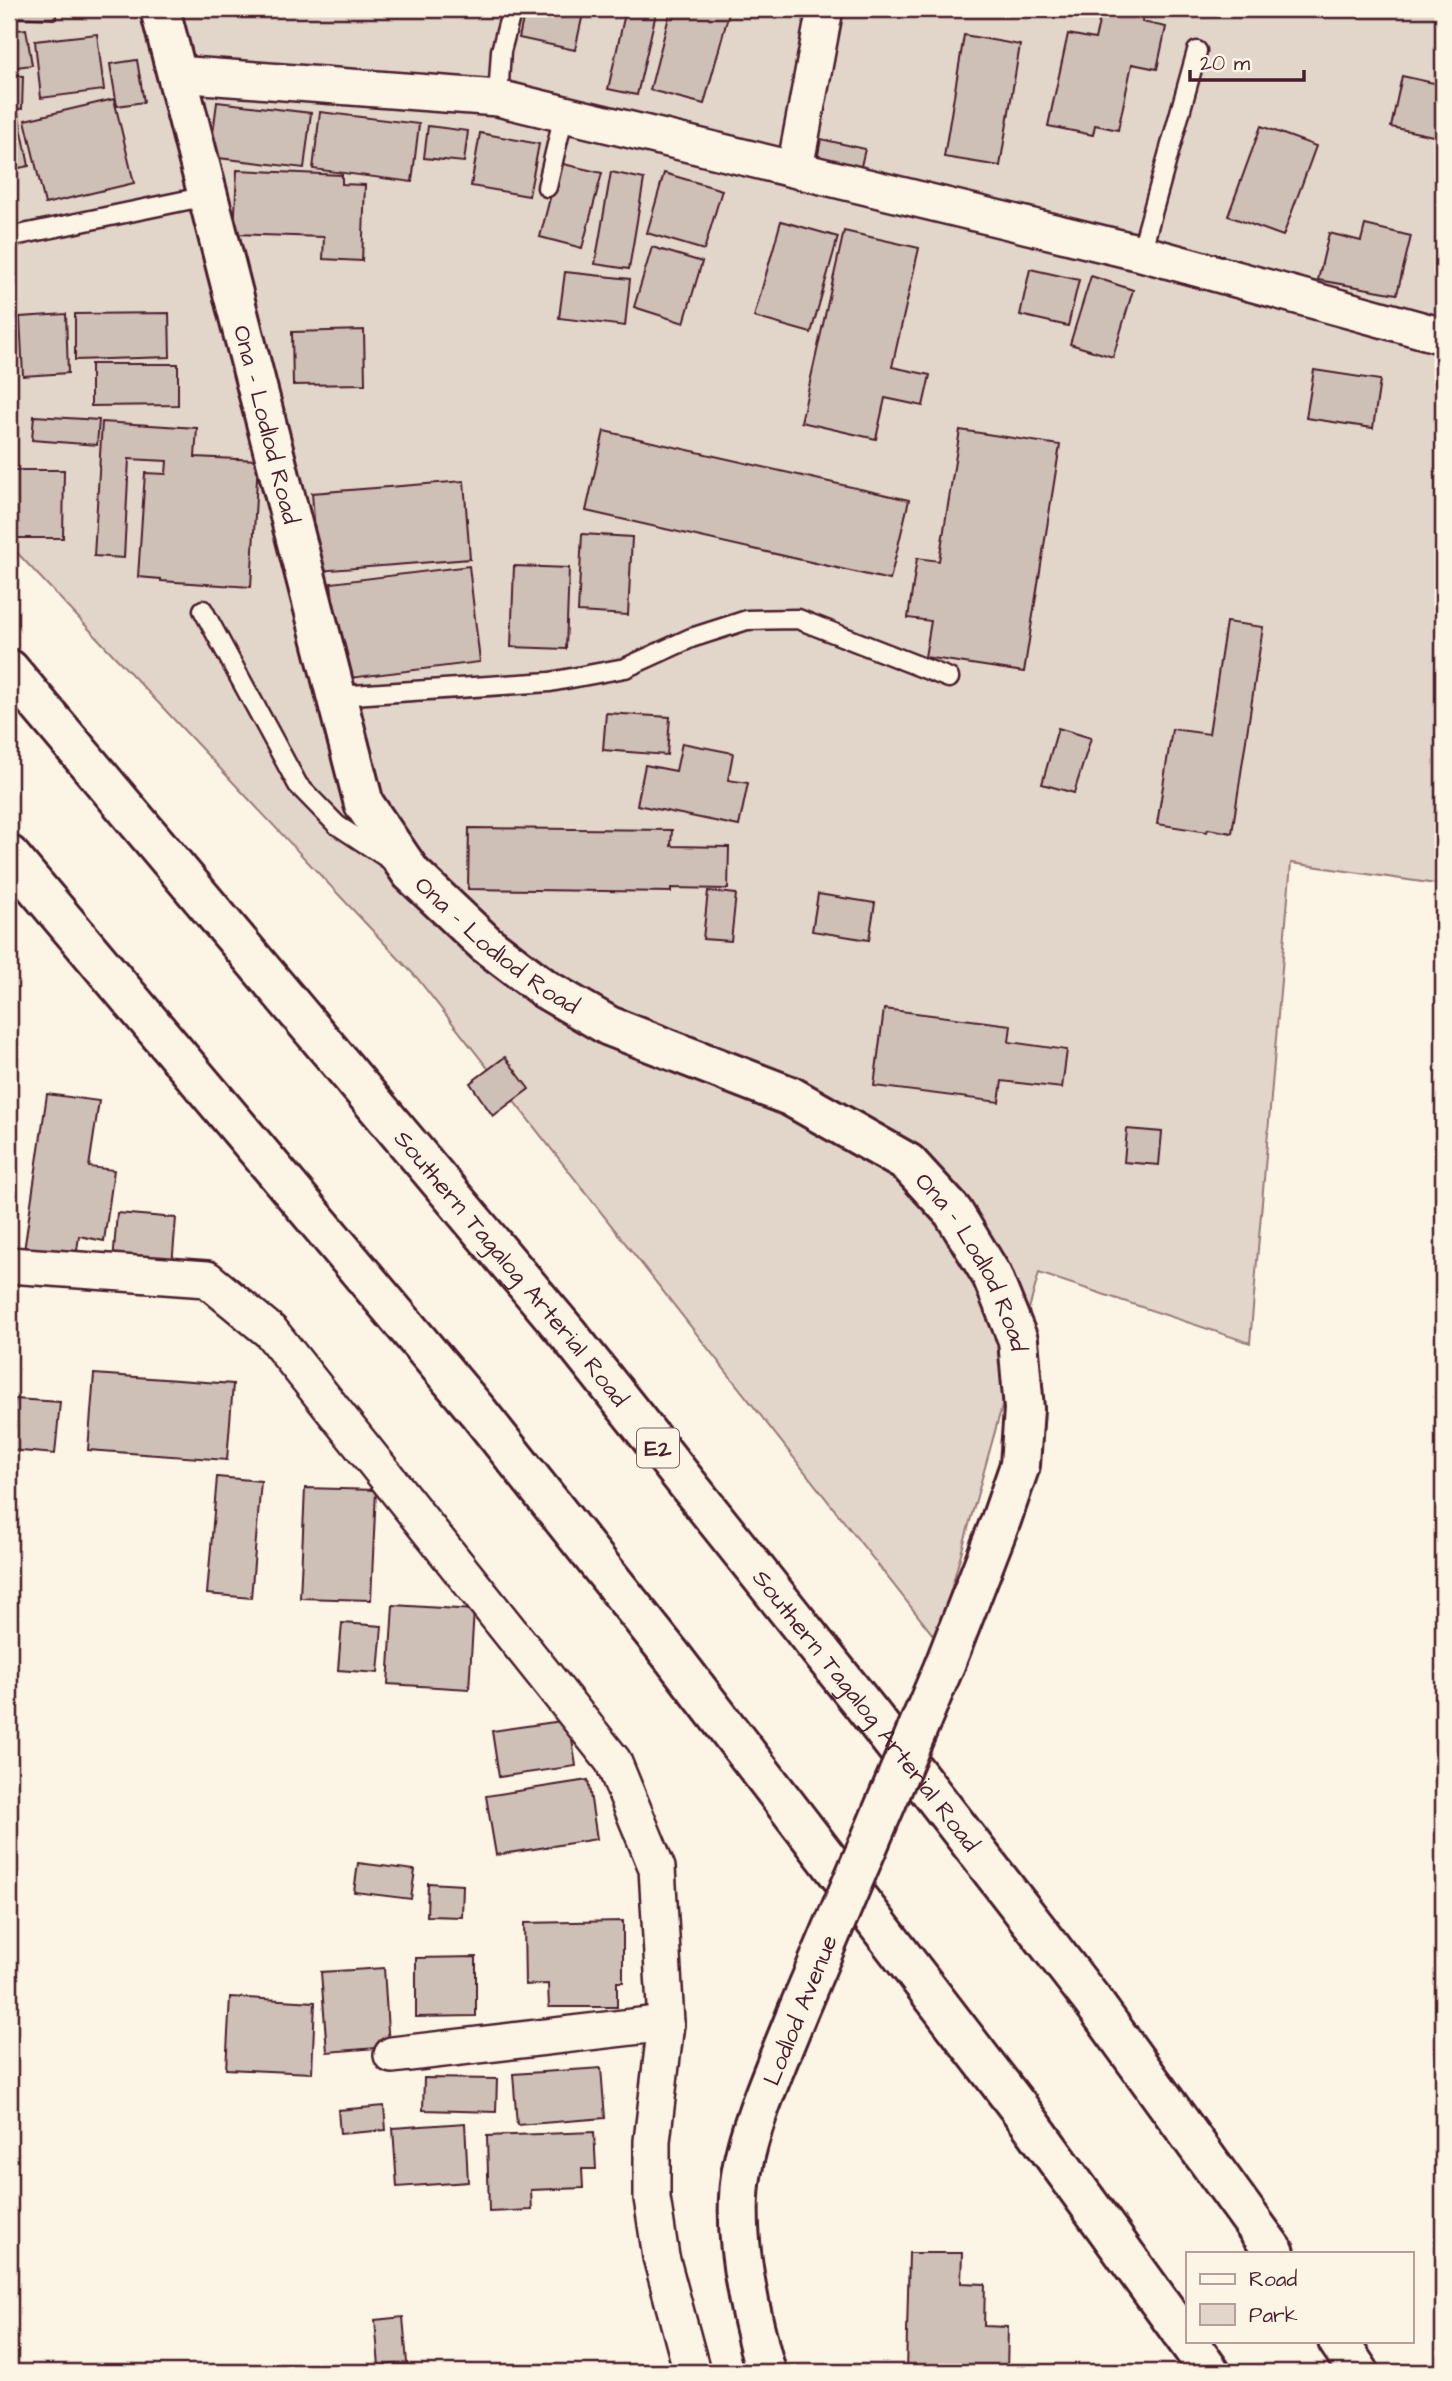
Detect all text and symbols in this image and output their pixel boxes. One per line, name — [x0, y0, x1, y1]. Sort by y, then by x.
scale bar — [1190, 38, 1303, 82]
text: 20 m — [1200, 49, 1251, 78]
street label: Ona - Lodlod Road — [224, 322, 307, 528]
street label: Ona - Lodlod Road — [407, 869, 585, 1023]
street label: Southern Tagalog Arterial Road — [386, 1123, 636, 1414]
street label: Ona - Lodlod Road — [907, 1165, 1035, 1352]
road number: E2 — [637, 1428, 679, 1468]
street label: Southern Tagalog Arterial Road — [744, 1563, 987, 1859]
street label: Lodlod Avenue — [755, 1930, 847, 2091]
legend — [1186, 2252, 1414, 2342]
text: Road — [1249, 2265, 1297, 2294]
text: Park — [1249, 2301, 1298, 2330]

